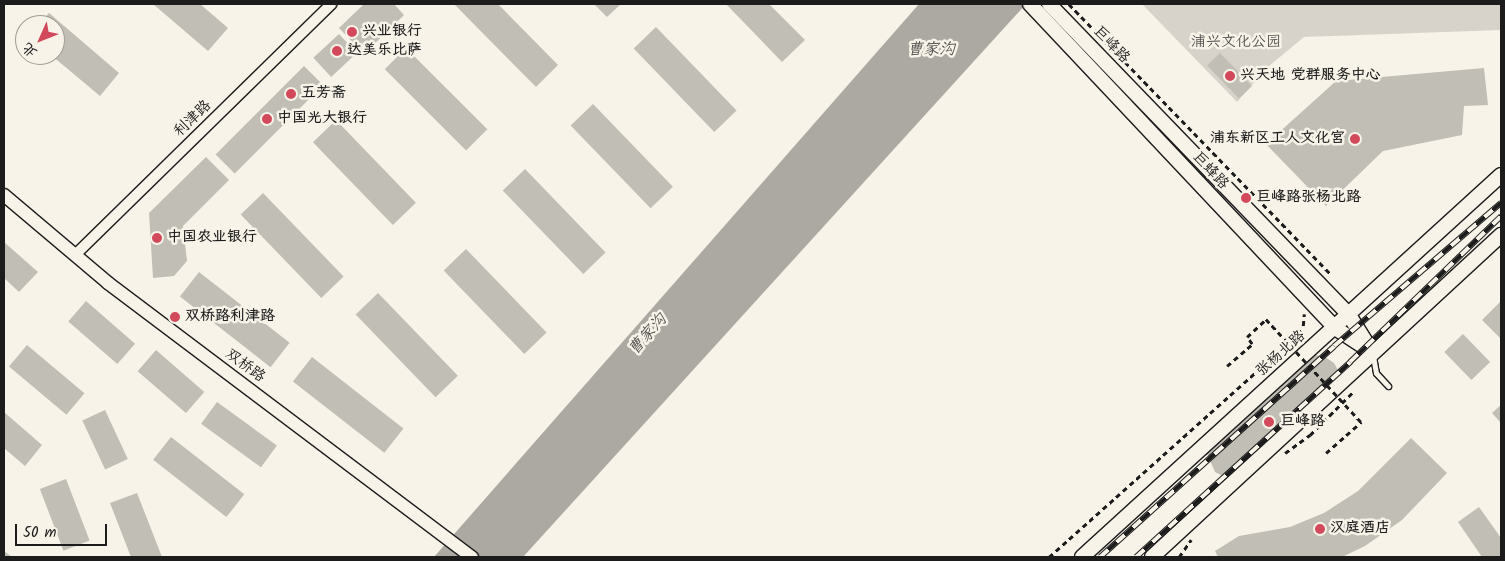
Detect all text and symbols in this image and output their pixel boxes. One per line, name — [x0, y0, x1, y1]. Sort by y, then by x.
north arrow — [15, 15, 65, 65]
place label: 兴业银行 — [362, 23, 422, 41]
street label: 巨峰路 — [1089, 23, 1133, 67]
marker: 兴业银行 — [346, 26, 358, 38]
park label: 浦兴文化公园 — [1191, 34, 1281, 52]
text: 北 — [17, 37, 43, 62]
water label: 曹家沟 — [907, 40, 955, 60]
place label: 达美乐比萨 — [347, 42, 422, 60]
marker: 达美乐比萨 — [331, 45, 343, 57]
place label: 兴天地 党群服务中心 — [1240, 67, 1381, 85]
marker: 兴天地 党群服务中心 — [1224, 70, 1236, 82]
place label: 五芳斋 — [301, 85, 346, 103]
marker: 五芳斋 — [285, 88, 297, 100]
street label: 利津路 — [171, 97, 215, 141]
place label: 中国光大银行 — [277, 110, 367, 128]
marker: 中国光大银行 — [261, 113, 273, 125]
place label: 浦东新区工人文化宫 — [1210, 130, 1345, 148]
marker: 浦东新区工人文化宫 — [1349, 133, 1361, 145]
street label: 巨蜂路 — [1188, 148, 1232, 194]
place label: 巨峰路张杨北路 — [1256, 189, 1361, 207]
marker: 巨峰路张杨北路 — [1240, 192, 1252, 204]
place label: 中国农业银行 — [167, 229, 257, 247]
marker: 中国农业银行 — [151, 232, 163, 244]
place label: 双桥路利津路 — [185, 308, 275, 326]
marker: 双桥路利津路 — [169, 311, 181, 323]
water label: 曹家沟 — [625, 311, 671, 359]
street label: 张杨北路 — [1253, 327, 1309, 381]
street label: 双桥路 — [222, 345, 268, 387]
place label: 巨峰路 — [1280, 413, 1325, 431]
marker: 巨峰路 — [1262, 415, 1276, 429]
scale bar — [18, 514, 110, 546]
place label: 汉庭酒店 — [1330, 520, 1390, 538]
text: 50 m — [23, 521, 57, 545]
marker: 汉庭酒店 — [1314, 523, 1326, 535]

